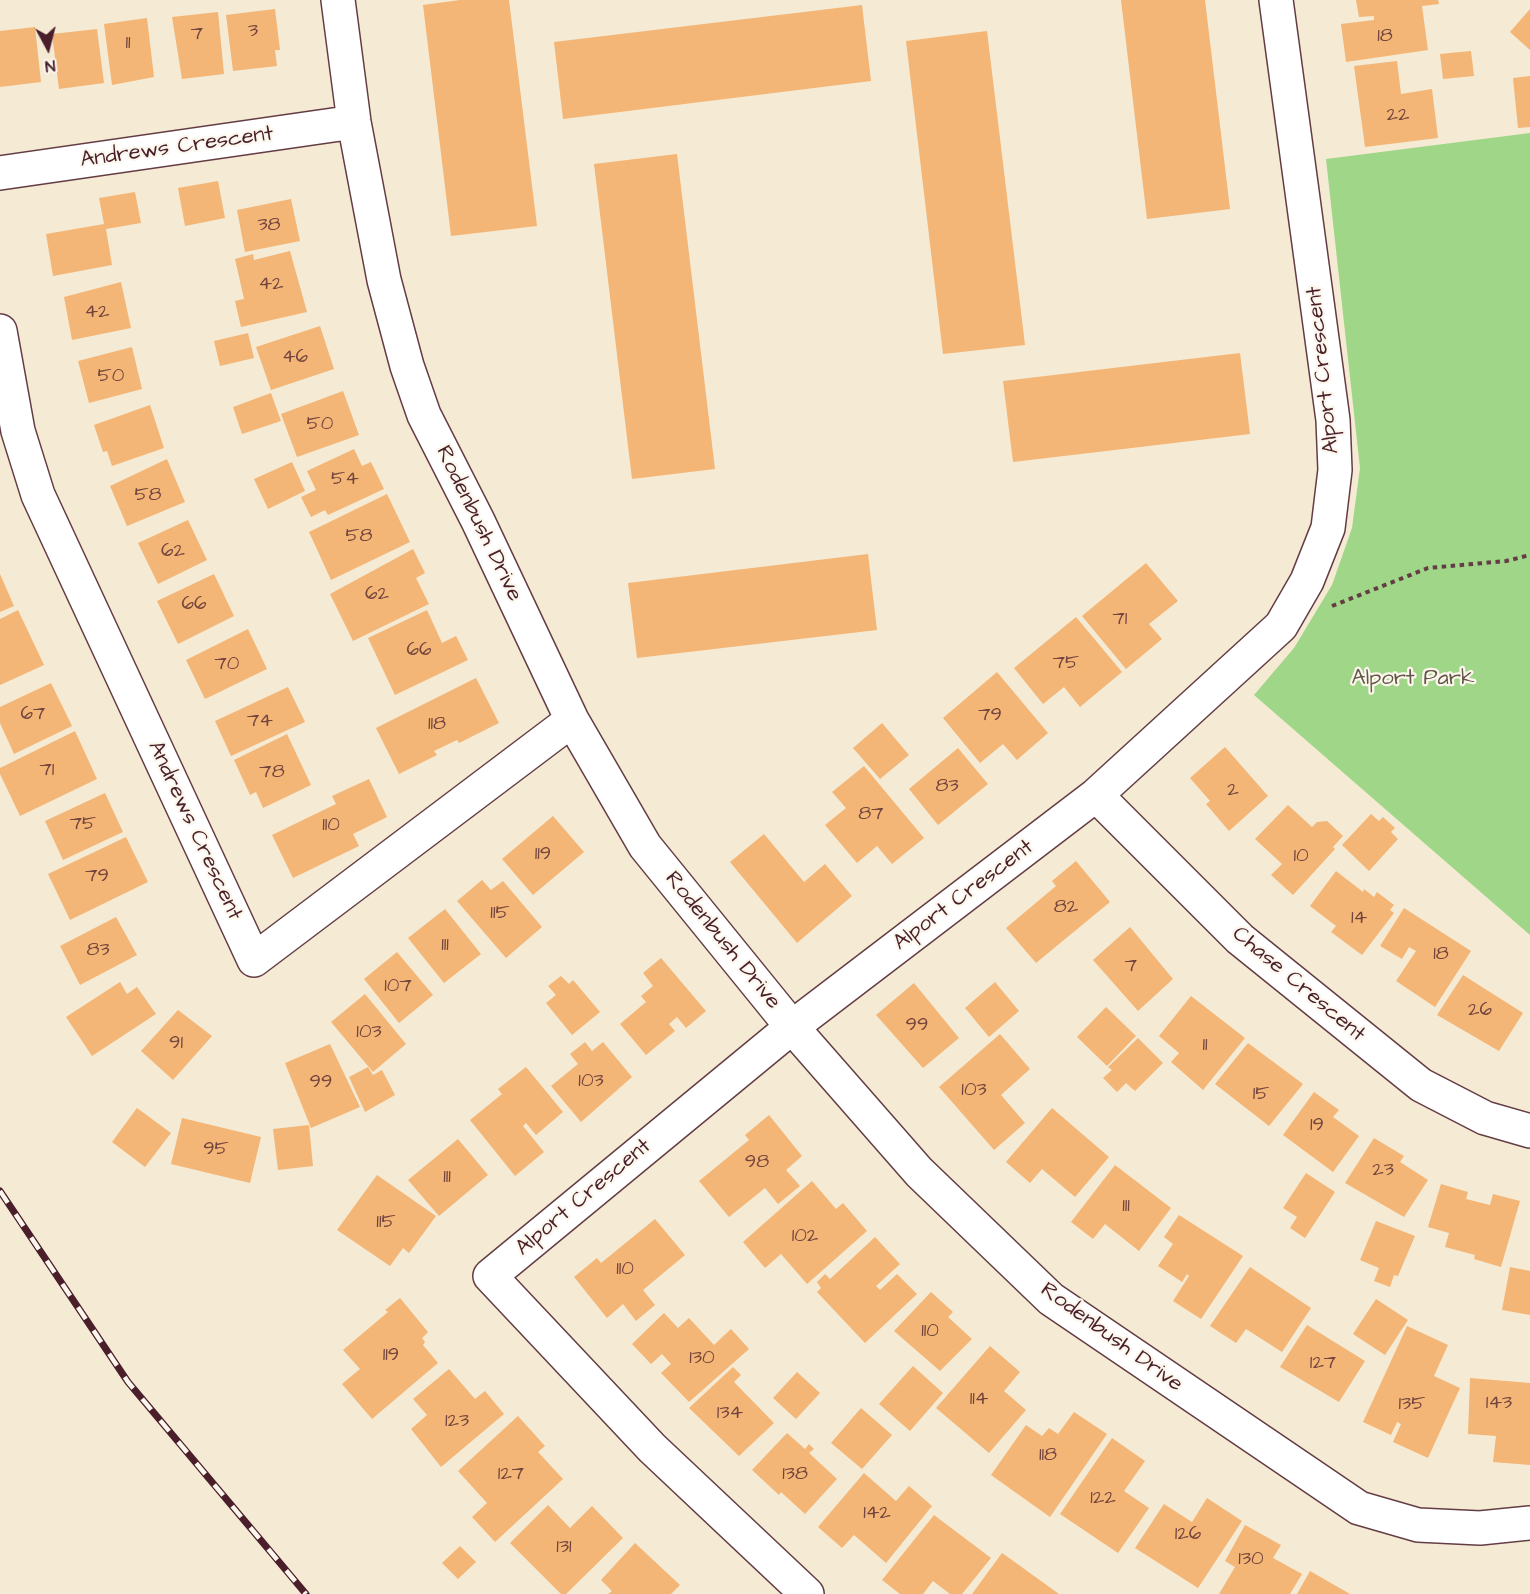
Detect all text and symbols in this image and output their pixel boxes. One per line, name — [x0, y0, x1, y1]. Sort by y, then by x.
north arrow — [18, 18, 78, 78]
house number: 3 — [248, 20, 258, 44]
house number: 7 — [191, 23, 203, 47]
house number: 18 — [1377, 25, 1393, 49]
house number: 11 — [125, 32, 131, 56]
text: N — [44, 54, 57, 77]
house number: 22 — [1387, 104, 1409, 128]
street label: Andrews Crescent — [79, 121, 275, 175]
house number: 38 — [257, 214, 281, 238]
house number: 42 — [258, 273, 284, 297]
street label: Alport Crescent — [1302, 285, 1346, 455]
house number: 42 — [84, 301, 110, 325]
house number: 46 — [282, 346, 308, 370]
house number: 50 — [98, 365, 124, 389]
house number: 50 — [307, 413, 333, 437]
street label: Rodenbush Drive — [429, 442, 527, 606]
house number: 54 — [331, 468, 359, 492]
house number: 58 — [134, 484, 162, 508]
house number: 58 — [345, 525, 373, 549]
house number: 62 — [161, 540, 185, 564]
house number: 62 — [365, 583, 389, 607]
house number: 66 — [181, 593, 207, 617]
house number: 71 — [1113, 608, 1127, 632]
house number: 66 — [406, 639, 432, 663]
house number: 75 — [1053, 652, 1079, 676]
house number: 70 — [215, 653, 239, 677]
park label: Alport Park — [1352, 666, 1474, 692]
house number: 67 — [21, 703, 45, 727]
house number: 79 — [978, 704, 1002, 728]
house number: 74 — [247, 710, 273, 734]
house number: 118 — [428, 713, 446, 737]
street label: Andrews Crescent — [141, 737, 247, 925]
house number: 71 — [40, 759, 54, 783]
house number: 78 — [259, 761, 285, 785]
house number: 83 — [935, 775, 959, 799]
house number: 2 — [1227, 779, 1239, 803]
house number: 87 — [858, 803, 884, 827]
house number: 75 — [70, 813, 96, 837]
house number: 110 — [322, 814, 340, 838]
street label: Alport Crescent — [889, 835, 1039, 957]
house number: 119 — [535, 843, 551, 867]
house number: 10 — [1293, 845, 1309, 869]
house number: 79 — [85, 865, 109, 889]
street label: Rodenbush Drive — [658, 867, 786, 1015]
house number: 82 — [1054, 896, 1078, 920]
house number: 115 — [490, 902, 510, 926]
house number: 14 — [1351, 907, 1367, 931]
street label: Chase Crescent — [1226, 922, 1370, 1048]
house number: 111 — [441, 934, 449, 958]
house number: 83 — [86, 939, 110, 963]
house number: 18 — [1433, 943, 1449, 967]
house number: 7 — [1125, 955, 1137, 979]
house number: 107 — [384, 975, 412, 999]
house number: 26 — [1468, 999, 1492, 1023]
house number: 99 — [906, 1014, 928, 1038]
house number: 103 — [356, 1021, 382, 1045]
house number: 91 — [169, 1032, 183, 1056]
house number: 11 — [1202, 1034, 1208, 1058]
house number: 103 — [578, 1070, 604, 1094]
house number: 99 — [310, 1071, 332, 1095]
house number: 103 — [961, 1079, 987, 1103]
house number: 15 — [1253, 1083, 1269, 1107]
house number: 19 — [1310, 1114, 1324, 1138]
street label: Alport Crescent — [511, 1134, 657, 1262]
house number: 95 — [203, 1138, 229, 1162]
house number: 98 — [745, 1151, 769, 1175]
house number: 23 — [1372, 1159, 1394, 1183]
house number: 111 — [443, 1166, 451, 1190]
house number: 111 — [1122, 1195, 1130, 1219]
house number: 115 — [376, 1211, 396, 1235]
house number: 102 — [792, 1225, 818, 1249]
house number: 110 — [616, 1258, 634, 1282]
street label: Rodenbush Drive — [1035, 1277, 1187, 1399]
house number: 110 — [921, 1320, 939, 1344]
house number: 119 — [383, 1344, 399, 1368]
house number: 130 — [689, 1347, 715, 1371]
house number: 127 — [1310, 1352, 1336, 1376]
house number: 114 — [970, 1388, 988, 1412]
house number: 143 — [1486, 1392, 1512, 1416]
house number: 135 — [1399, 1393, 1425, 1417]
house number: 134 — [717, 1402, 743, 1426]
house number: 123 — [445, 1410, 469, 1434]
house number: 118 — [1039, 1444, 1057, 1468]
house number: 127 — [498, 1463, 524, 1487]
house number: 138 — [782, 1463, 808, 1487]
house number: 122 — [1090, 1487, 1116, 1511]
house number: 142 — [863, 1502, 891, 1526]
house number: 126 — [1175, 1523, 1201, 1547]
house number: 131 — [556, 1536, 572, 1560]
house number: 130 — [1238, 1548, 1264, 1572]

